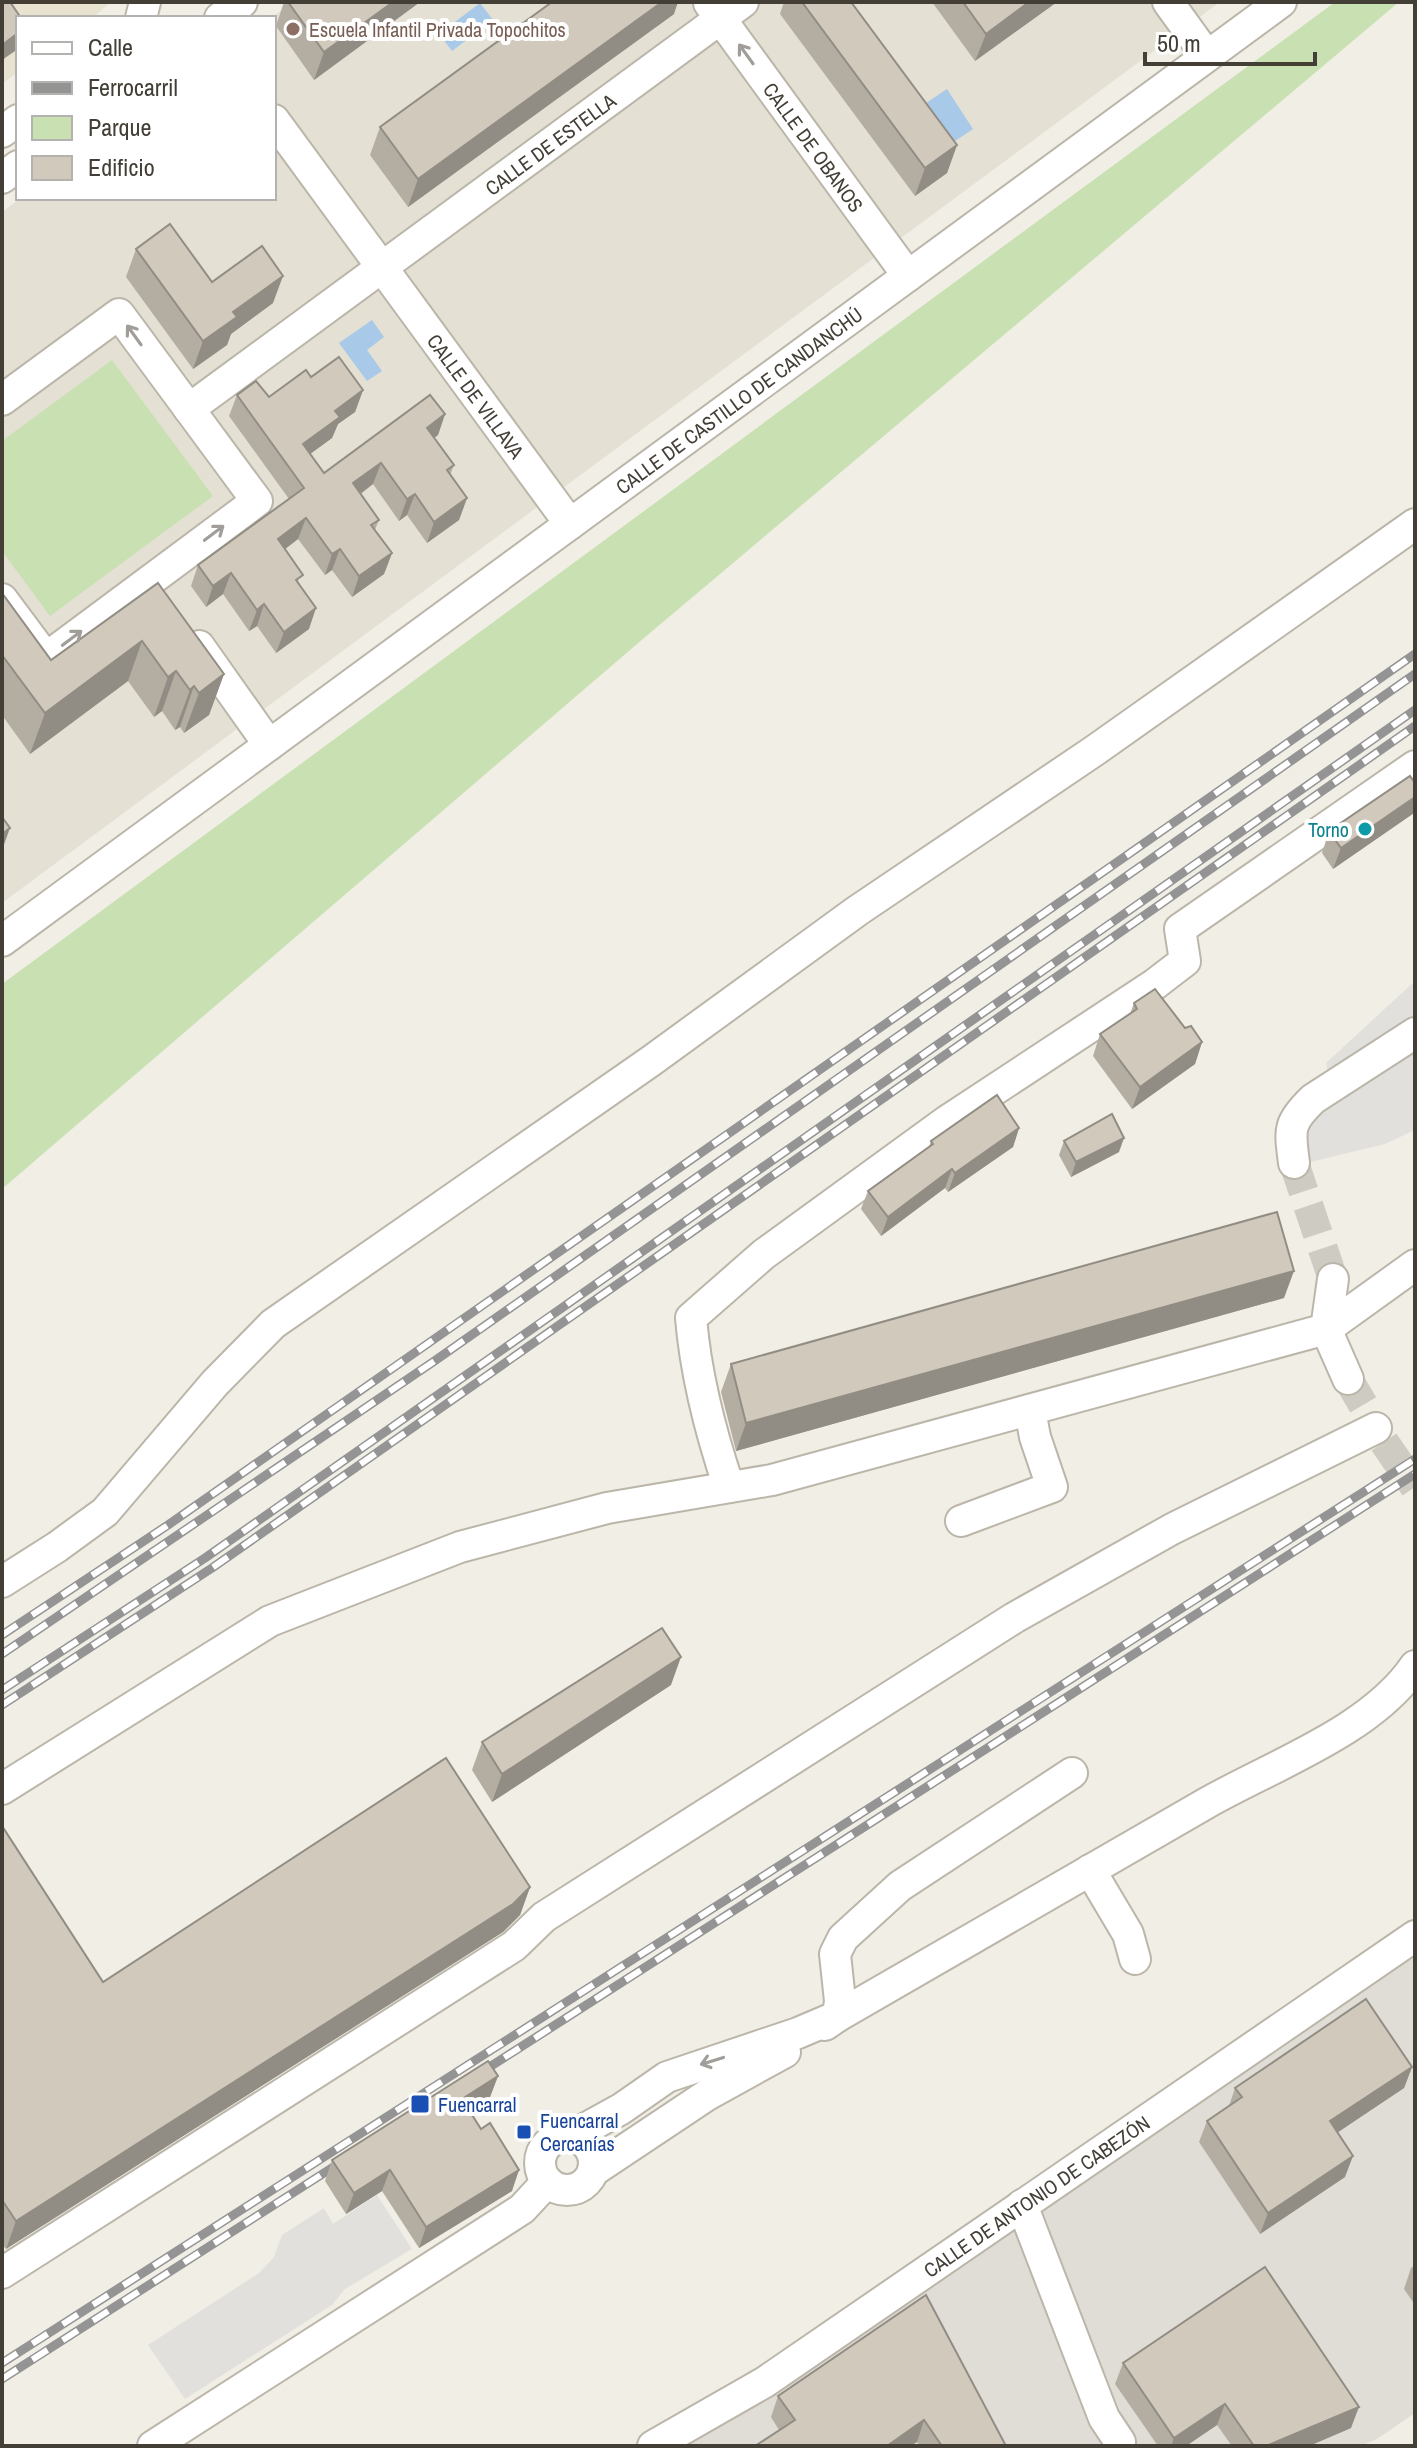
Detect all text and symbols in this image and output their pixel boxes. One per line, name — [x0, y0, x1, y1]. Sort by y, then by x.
legend — [16, 16, 276, 200]
place label: Escuela Infantil Privada Topochitos — [309, 16, 566, 43]
scale bar — [1145, 16, 1315, 66]
marker: Escuela Infantil Privada Topochitos — [284, 20, 302, 38]
text: 50 m — [1157, 27, 1201, 59]
text: Calle — [88, 31, 133, 63]
one-way arrow — [738, 44, 755, 66]
text: Ferrocarril — [88, 71, 178, 103]
street label: CALLE DE OBANOS — [758, 77, 870, 217]
street label: CALLE DE ESTELLA — [479, 87, 621, 201]
text: Parque — [88, 111, 151, 143]
text: Edificio — [88, 151, 155, 183]
street label: CALLE DE CASTILLO DE CANDANCHÚ — [610, 300, 868, 500]
one-way arrow — [126, 324, 142, 346]
street label: CALLE DE VILLAVA — [421, 328, 531, 464]
one-way arrow — [203, 524, 224, 541]
one-way arrow — [61, 630, 82, 647]
place label: Torno — [1308, 816, 1349, 843]
marker: Torno — [1356, 820, 1374, 838]
one-way arrow — [699, 2054, 725, 2069]
place label: Fuencarral — [438, 2091, 516, 2118]
marker: Fuencarral — [409, 2093, 431, 2115]
place label: Fuencarral Cercanías — [540, 2107, 618, 2157]
street label: CALLE DE ANTONIO DE CABEZÓN — [918, 2109, 1155, 2283]
marker: Fuencarral Cercanías — [515, 2123, 533, 2141]

